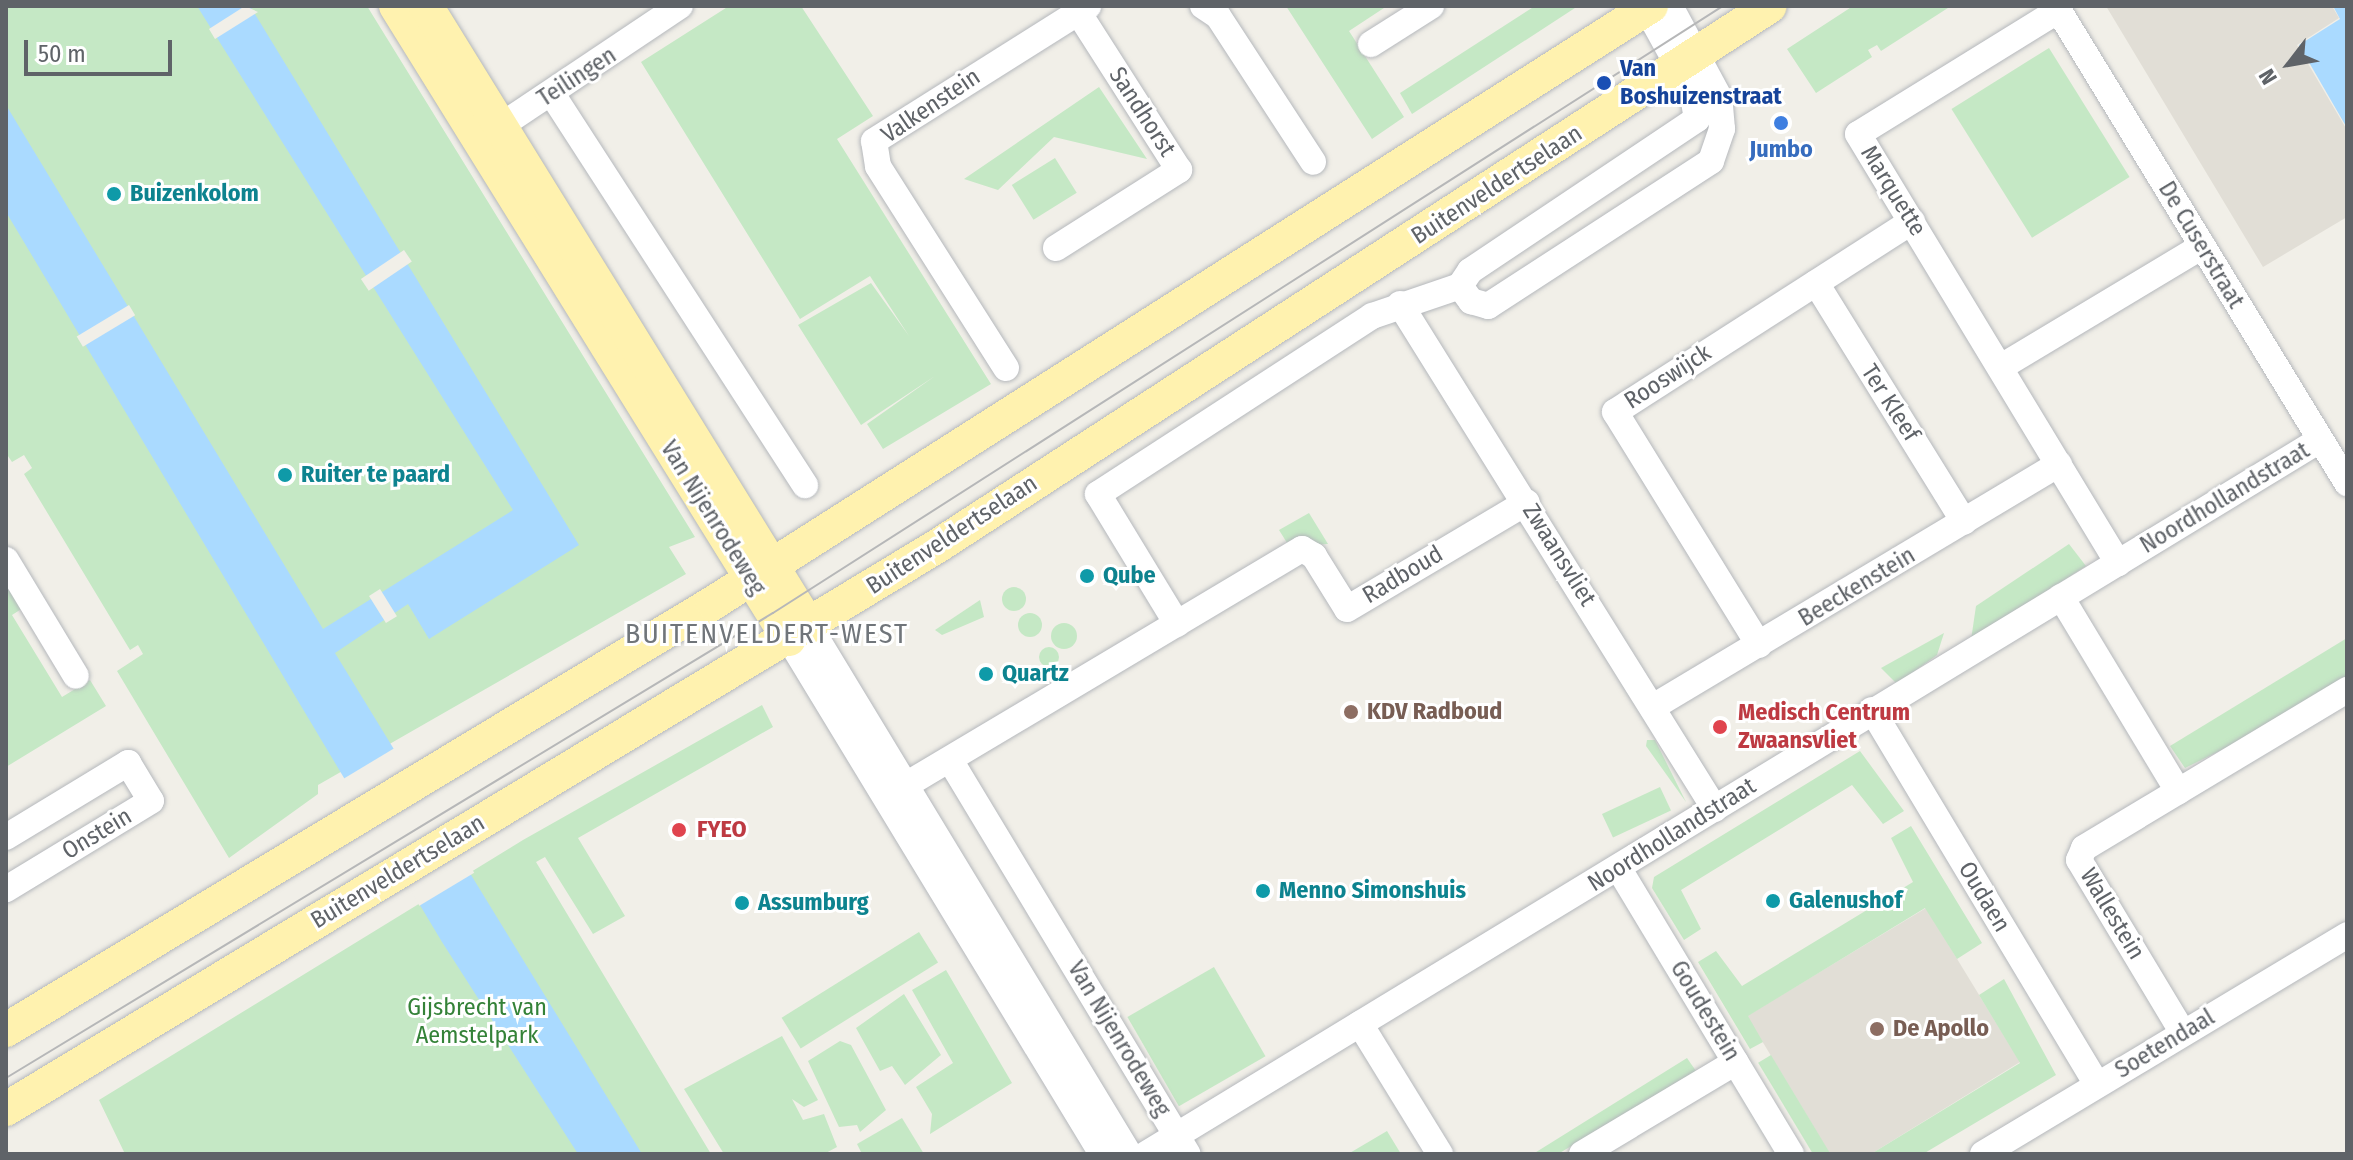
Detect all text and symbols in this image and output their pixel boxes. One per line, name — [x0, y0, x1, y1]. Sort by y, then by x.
scale bar — [28, 24, 176, 74]
north arrow — [2249, 24, 2329, 104]
text: 50 m — [38, 40, 86, 68]
street label: Teilingen — [532, 41, 622, 113]
place label: Van Boshuizenstraat — [1620, 55, 1782, 111]
street label: Sandhorst — [1103, 62, 1181, 162]
street label: Valkenstein — [876, 63, 986, 149]
text: N — [2253, 64, 2283, 89]
marker: Van Boshuizenstraat — [1595, 74, 1613, 92]
marker: Jumbo — [1772, 114, 1790, 132]
street label: Buitenveldertselaan — [1406, 119, 1588, 251]
place label: Jumbo — [1749, 136, 1813, 164]
street label: Marquette — [1854, 141, 1932, 241]
street label: De Cuserstraat — [2152, 176, 2250, 314]
place label: Buizenkolom — [130, 180, 259, 208]
marker: Buizenkolom — [105, 185, 123, 203]
street label: Rooswijck — [1619, 338, 1717, 416]
street label: Ter Kleef — [1855, 359, 1925, 447]
street label: Van Nijenrodeweg — [654, 436, 772, 600]
street label: Noordhollandstraat — [2135, 436, 2315, 560]
place label: Ruiter te paard — [301, 461, 450, 489]
marker: Ruiter te paard — [276, 466, 294, 484]
street label: Buitenveldertselaan — [861, 469, 1043, 601]
street label: Zwaansvliet — [1516, 499, 1602, 611]
street label: Radboud — [1358, 540, 1448, 610]
street label: Beeckenstein — [1793, 541, 1921, 633]
place label: Qube — [1103, 562, 1156, 590]
marker: Qube — [1078, 567, 1096, 585]
district label: BUITENVELDERT-WEST — [625, 617, 909, 651]
place label: Quartz — [1002, 660, 1069, 688]
marker: Quartz — [977, 665, 995, 683]
place label: KDV Radboud — [1367, 698, 1502, 726]
place label: Medisch Centrum Zwaansvliet — [1738, 699, 1910, 755]
marker: KDV Radboud — [1342, 703, 1360, 721]
marker: Medisch Centrum Zwaansvliet — [1709, 716, 1731, 738]
street label: Noordhollandstraat — [1583, 772, 1761, 898]
street label: Onstein — [57, 802, 137, 866]
street label: Buitenveldertselaan — [306, 809, 490, 935]
place label: FYEO — [697, 816, 747, 844]
marker: FYEO — [668, 819, 690, 841]
street label: Oudaen — [1952, 857, 2016, 937]
street label: Wallestein — [2074, 863, 2150, 965]
place label: Menno Simonshuis — [1279, 877, 1466, 905]
marker: Menno Simonshuis — [1254, 882, 1272, 900]
place label: Galenushof — [1789, 887, 1902, 915]
place label: Assumburg — [758, 889, 869, 917]
marker: Galenushof — [1764, 892, 1782, 910]
marker: Assumburg — [733, 894, 751, 912]
street label: Van Nijenrodeweg — [1061, 956, 1177, 1122]
street label: Goudestein — [1664, 956, 1746, 1066]
park label: Gijsbrecht van Aemstelpark — [407, 994, 547, 1050]
street label: Soetendaal — [2110, 1003, 2220, 1085]
place label: De Apollo — [1893, 1015, 1989, 1043]
marker: De Apollo — [1868, 1020, 1886, 1038]

